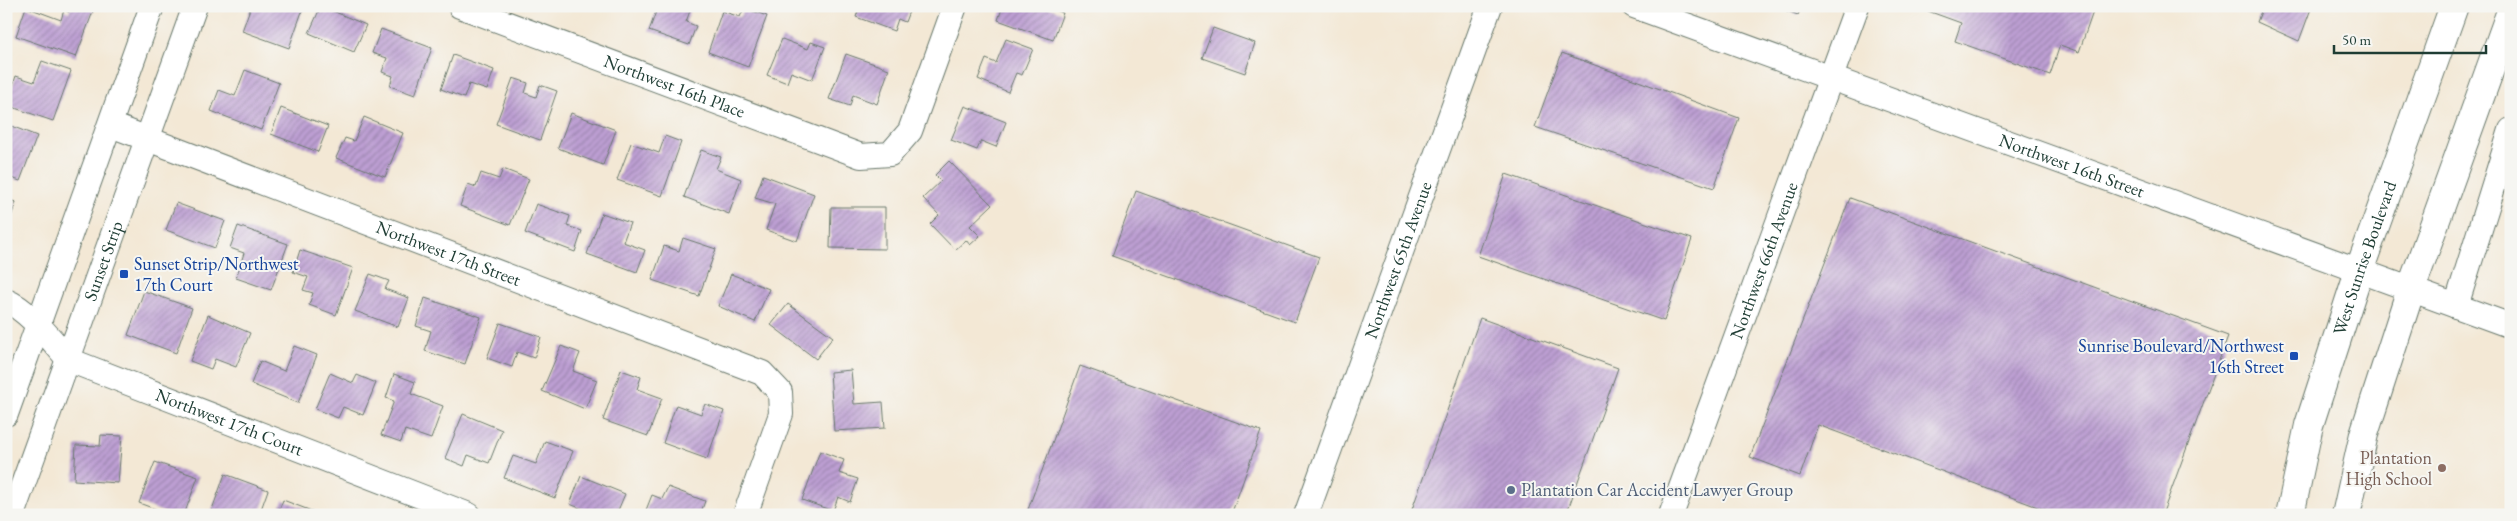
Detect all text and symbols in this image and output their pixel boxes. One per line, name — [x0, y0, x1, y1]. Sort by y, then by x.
scale bar — [2334, 22, 2487, 54]
text: 50 m — [2342, 30, 2371, 49]
street label: Northwest 16th Place — [601, 49, 748, 123]
street label: Northwest 16th Street — [1996, 128, 2148, 202]
street label: West Sunrise Boulevard — [2327, 177, 2402, 338]
street label: Northwest 65th Avenue — [1359, 178, 1437, 342]
street label: Northwest 66th Avenue — [1724, 179, 1803, 342]
street label: Northwest 17th Street — [373, 215, 524, 291]
street label: Sunset Strip — [78, 218, 128, 304]
place label: Sunset Strip/Northwest 17th Court — [134, 252, 299, 296]
marker: Sunset Strip/Northwest 17th Court — [118, 268, 130, 280]
place label: Sunrise Boulevard/Northwest 16th Street — [2078, 334, 2284, 378]
marker: Sunrise Boulevard/Northwest 16th Street — [2288, 350, 2300, 362]
street label: Northwest 17th Court — [152, 383, 307, 461]
place label: Plantation High School — [2345, 446, 2432, 490]
marker: Plantation High School — [2436, 462, 2448, 474]
place label: Plantation Car Accident Lawyer Group — [1521, 478, 1793, 501]
marker: Plantation Car Accident Lawyer Group — [1505, 484, 1517, 496]

